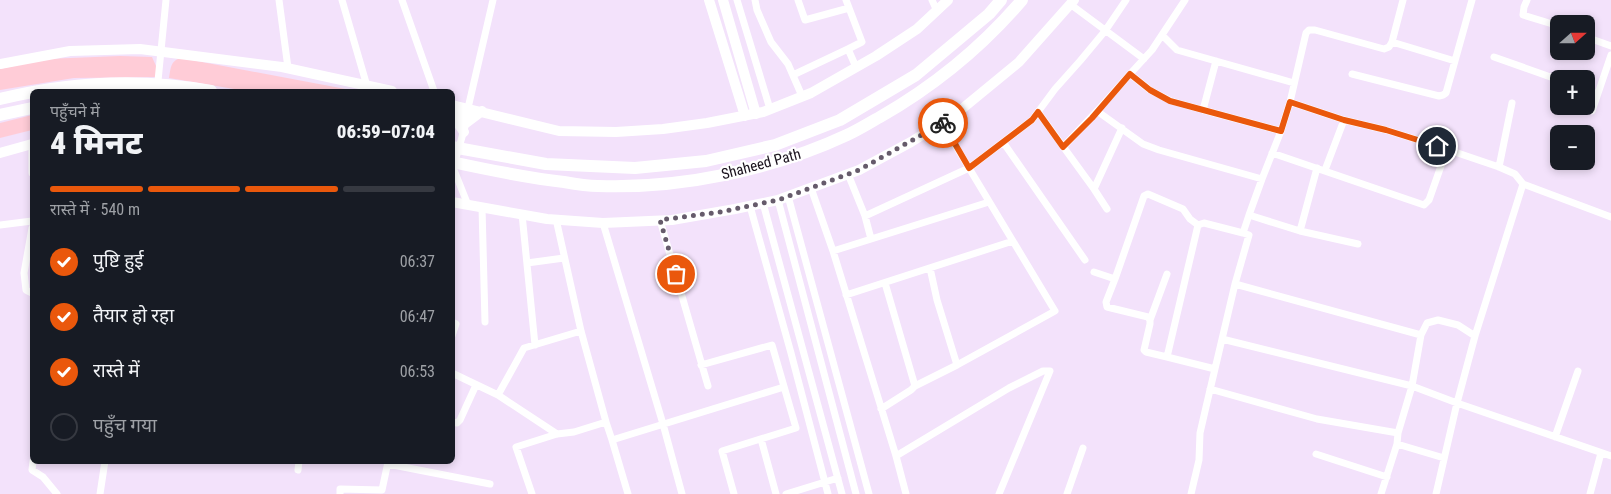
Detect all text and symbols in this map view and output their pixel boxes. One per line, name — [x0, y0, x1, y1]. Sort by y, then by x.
north arrow — [1550, 15, 1595, 60]
map controls — [1550, 15, 1595, 170]
button: + — [1550, 70, 1595, 115]
courier — [918, 98, 968, 148]
text: पहुँचने में — [50, 102, 100, 121]
icon: bike — [929, 109, 957, 137]
text: 06:59–07:04 — [337, 120, 435, 143]
text: 4 मिनट — [50, 124, 143, 162]
pin — [1416, 125, 1458, 167]
button: − — [1550, 125, 1595, 170]
icon: home — [1423, 132, 1451, 160]
street label: Shaheed Path — [719, 145, 803, 183]
text: रास्ते में · 540 m — [50, 200, 140, 219]
icon: check — [50, 248, 78, 276]
text: पुष्टि हुई — [93, 249, 144, 272]
text: 06:37 — [400, 252, 435, 271]
pin — [655, 253, 697, 295]
icon: bag — [662, 260, 690, 288]
icon: check — [50, 303, 78, 331]
text: तैयार हो रहा — [93, 304, 174, 327]
text: 06:47 — [400, 307, 435, 326]
icon: check — [50, 358, 78, 386]
text: रास्ते में — [93, 359, 140, 382]
text: 06:53 — [400, 362, 435, 381]
text: पहुँच गया — [93, 414, 157, 437]

